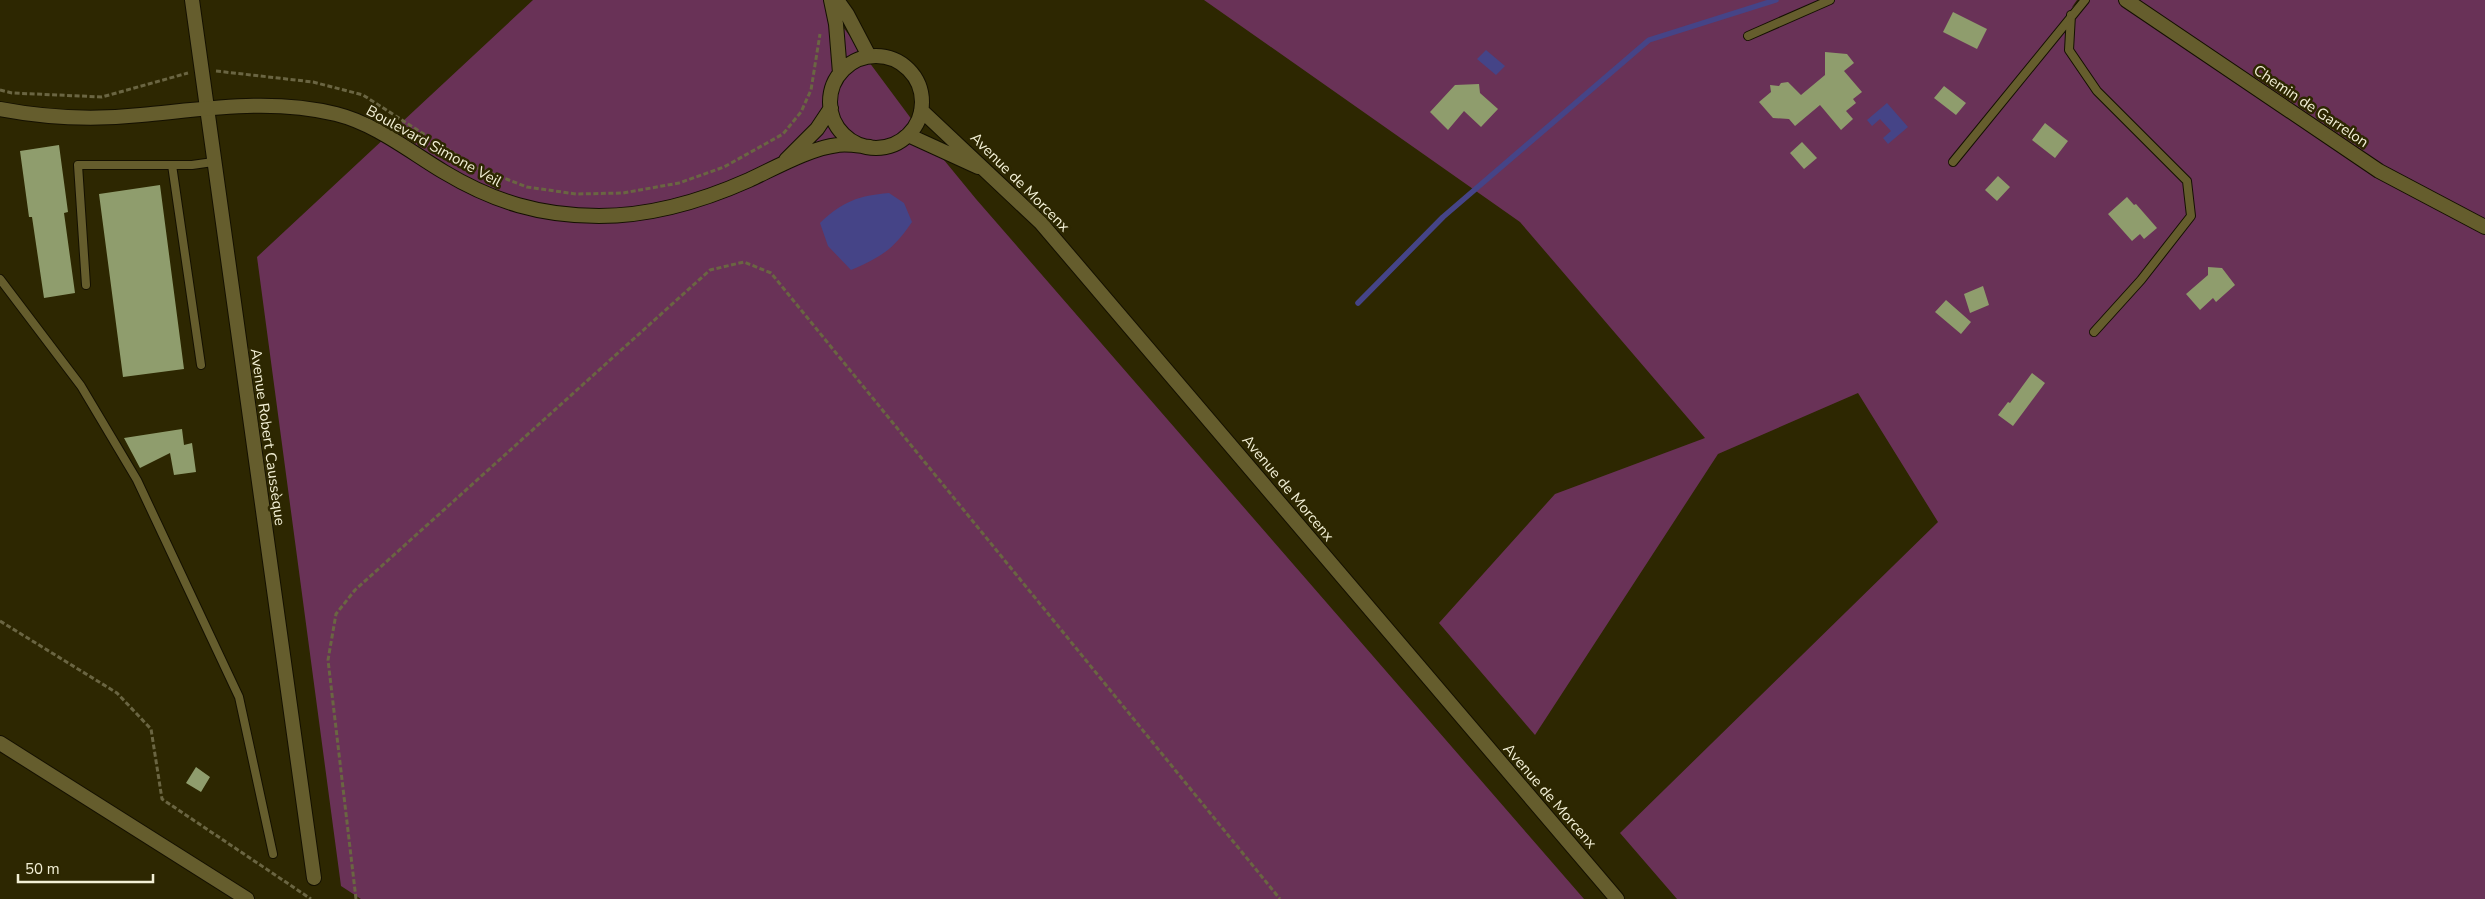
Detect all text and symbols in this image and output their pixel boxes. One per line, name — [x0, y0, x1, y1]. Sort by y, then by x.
street label: Chemin de Garrelon — [2250, 60, 2372, 152]
street label: Boulevard Simone Veil — [363, 100, 506, 192]
street label: Avenue de Morcenx — [966, 128, 1074, 236]
street label: Avenue Robert Caussèque — [246, 347, 290, 527]
street label: Avenue de Morcenx — [1238, 431, 1339, 546]
street label: Avenue de Morcenx — [1499, 739, 1601, 853]
scale bar — [18, 852, 152, 884]
text: 50 m — [25, 859, 60, 879]

